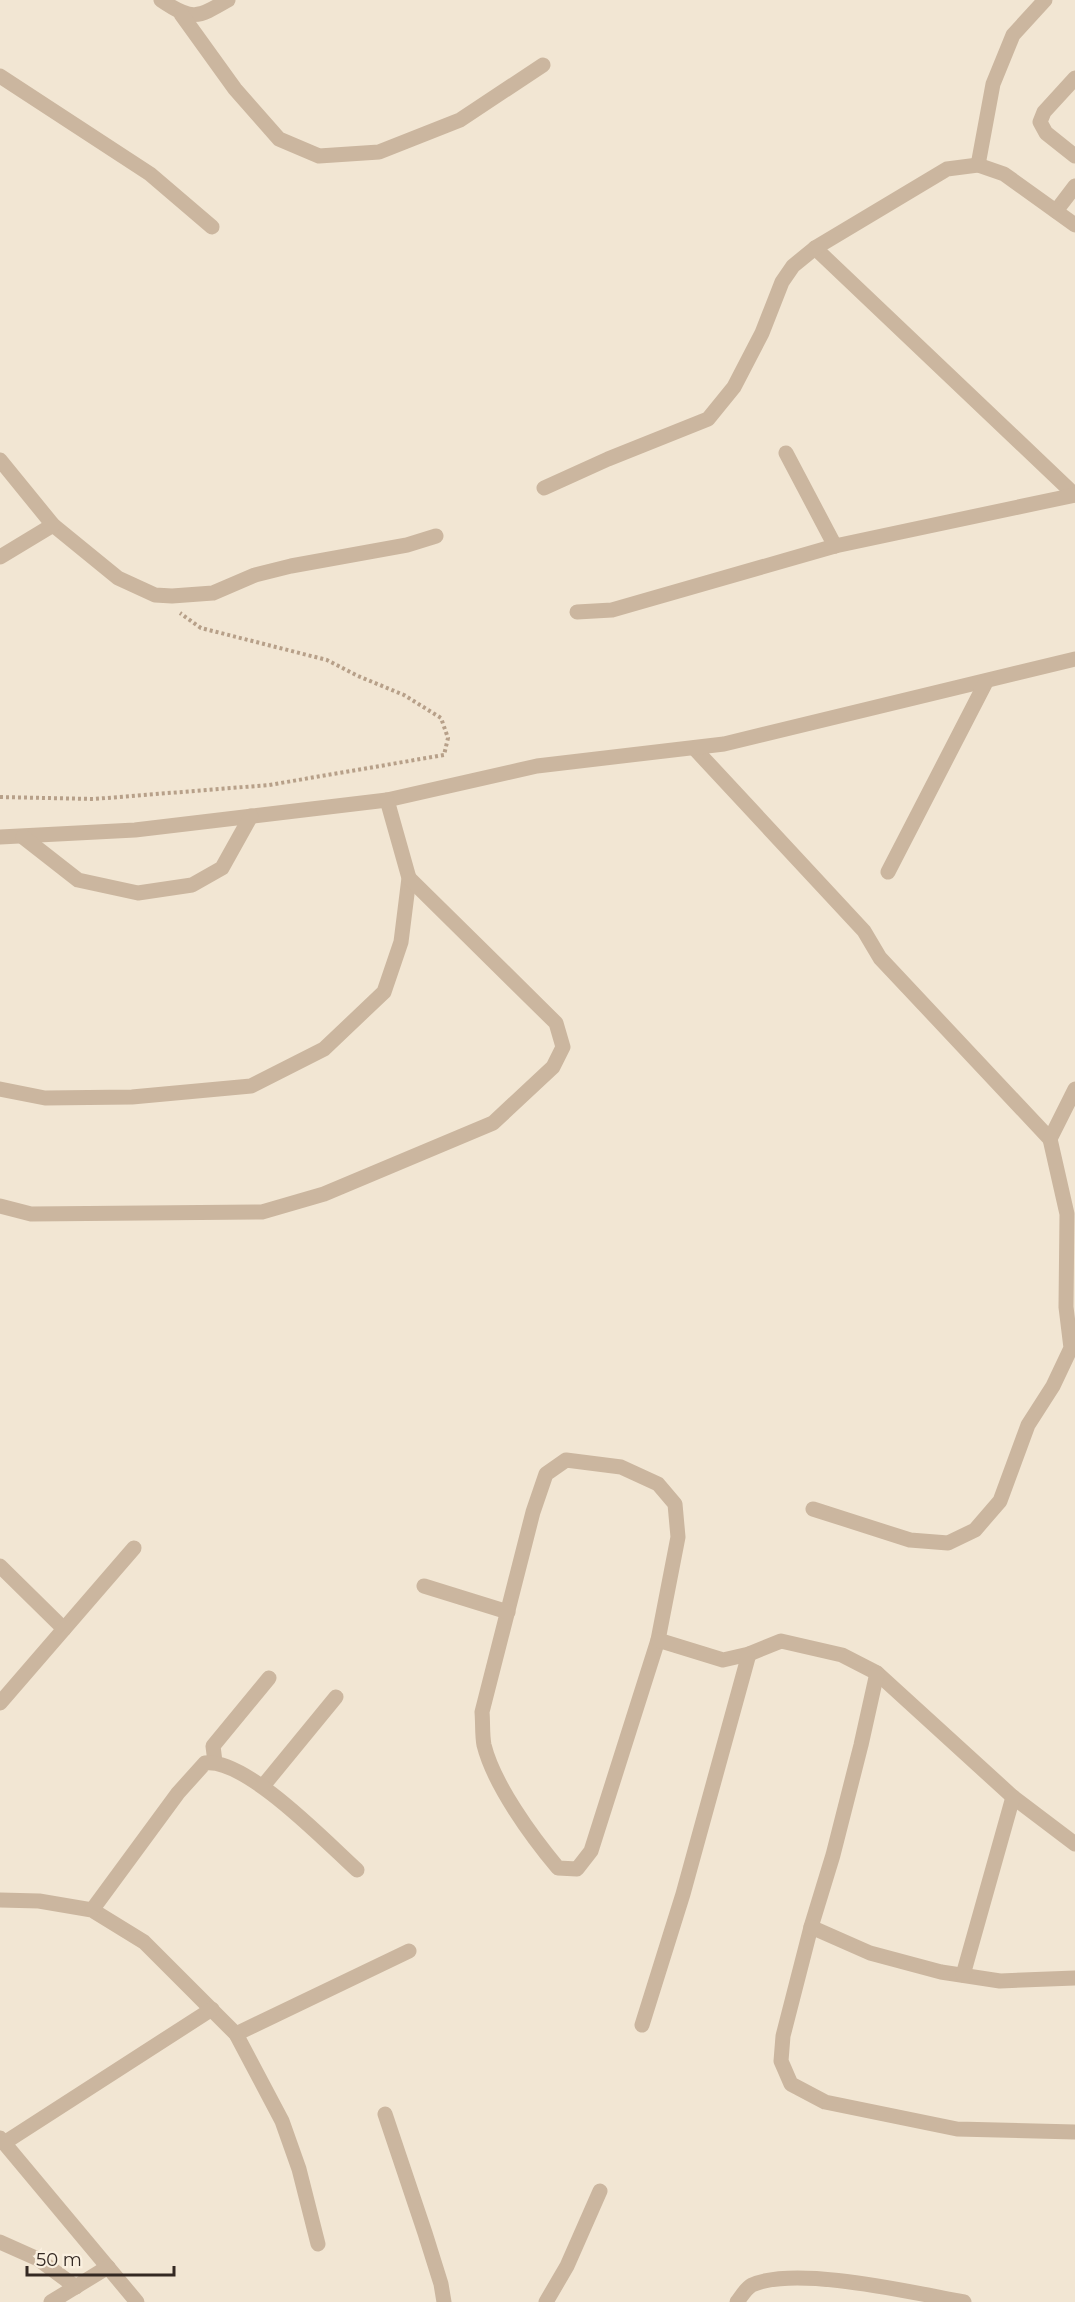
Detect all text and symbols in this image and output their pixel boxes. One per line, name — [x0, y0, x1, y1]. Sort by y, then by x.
scale bar — [27, 2239, 174, 2277]
text: 50 m — [36, 2249, 82, 2271]

